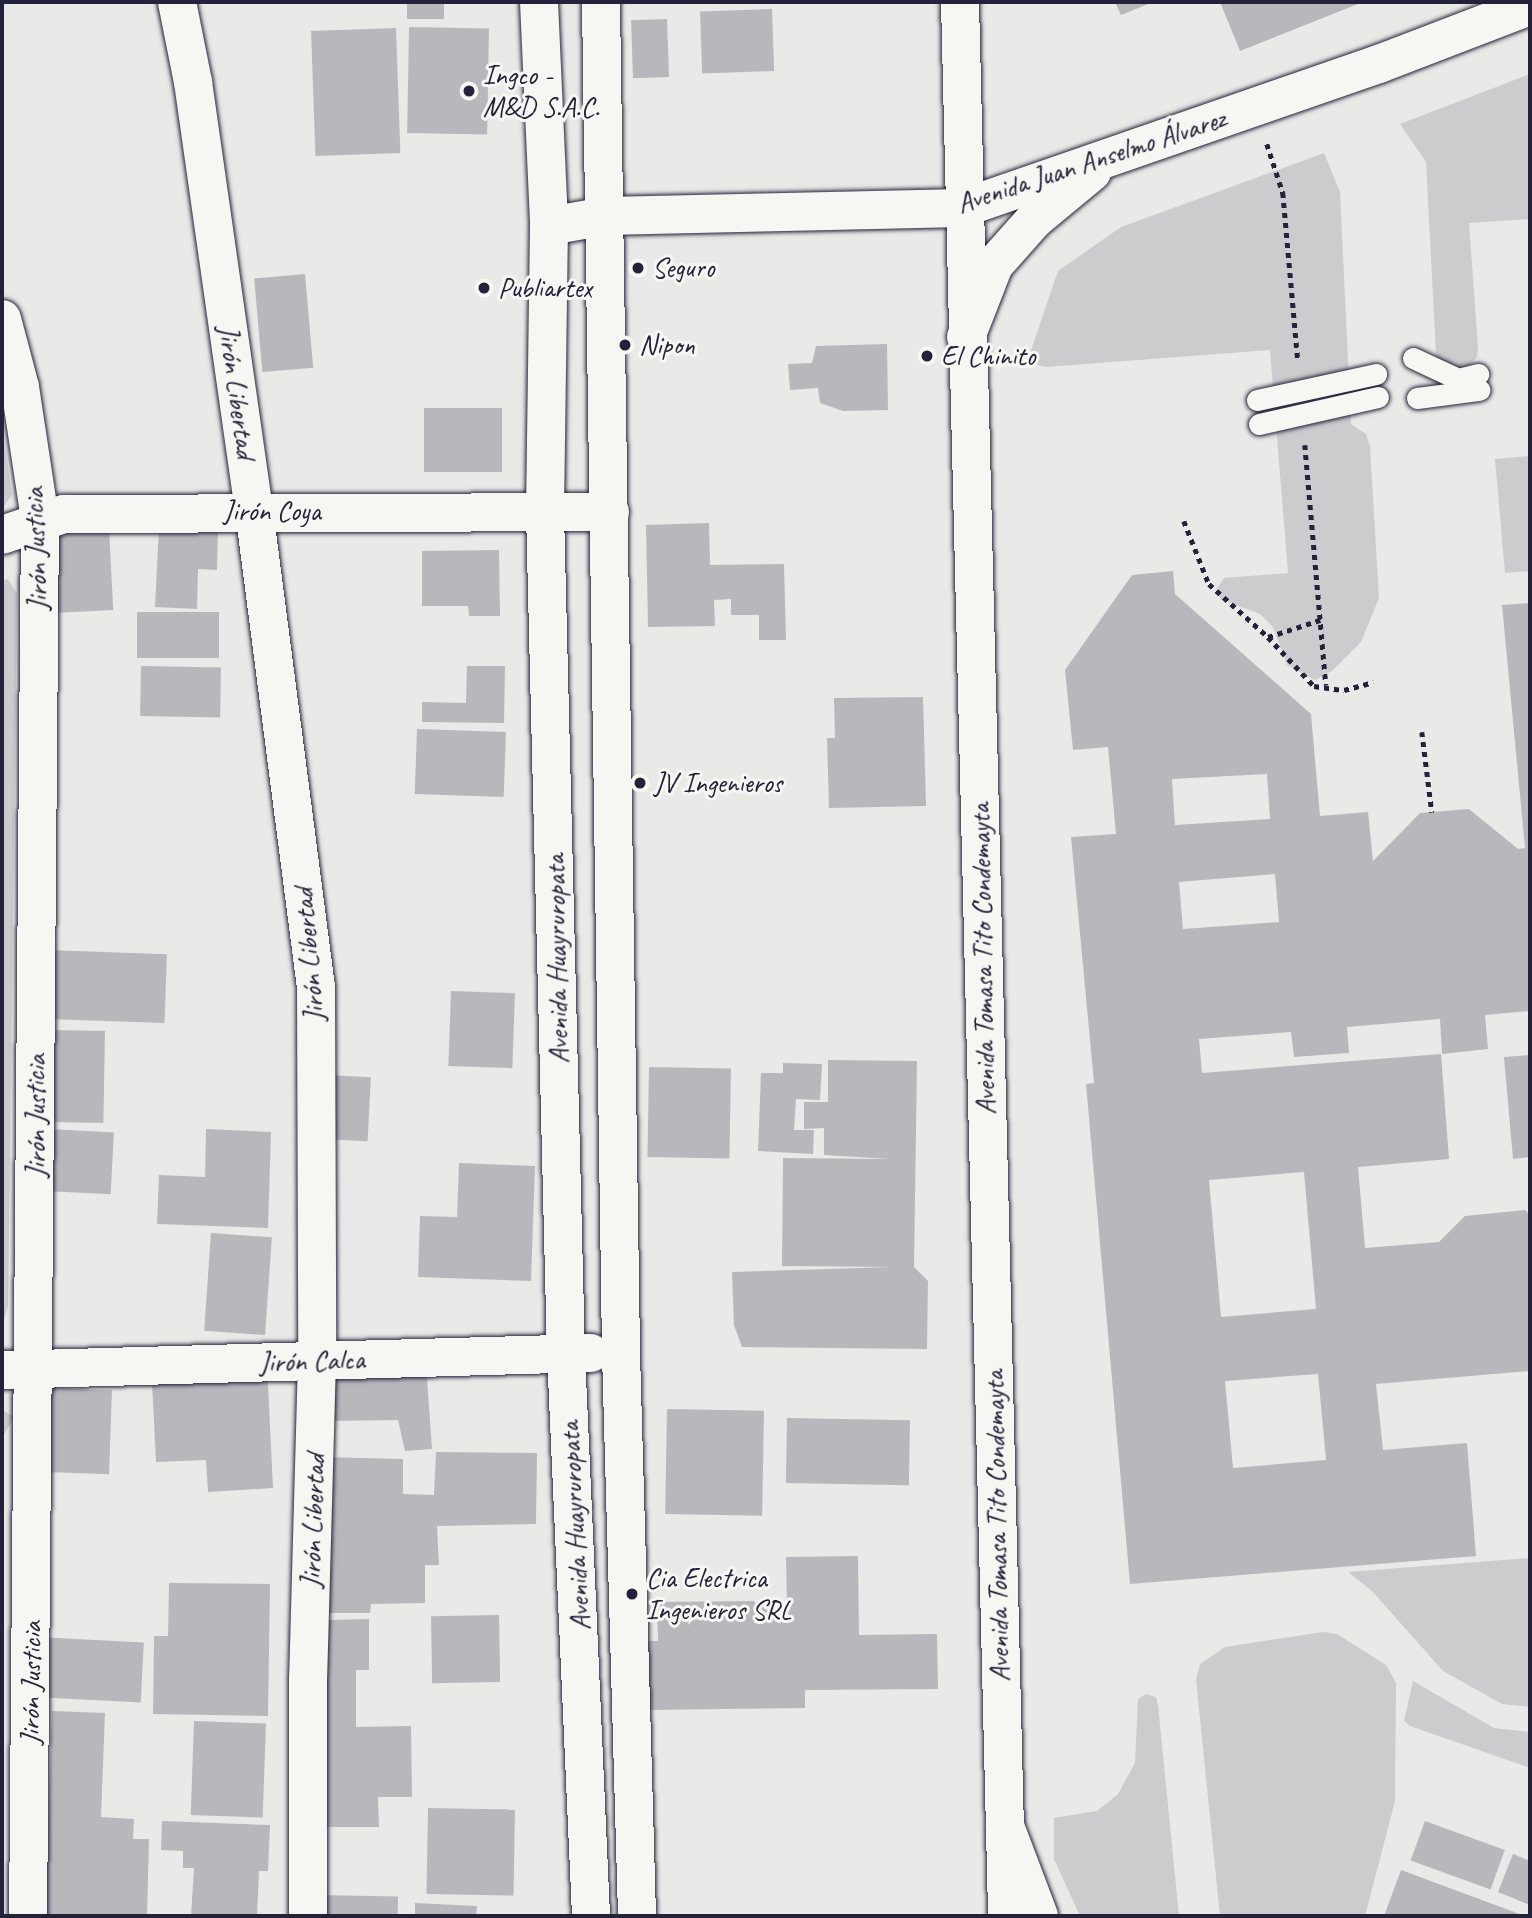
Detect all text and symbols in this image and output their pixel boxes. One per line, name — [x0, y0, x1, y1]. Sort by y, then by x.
place label: Ingco - M&D S.A.C. — [483, 58, 599, 124]
marker: Ingco - M&D S.A.C. — [461, 83, 477, 99]
street label: Avenida Juan Anselmo Álvarez — [953, 102, 1229, 220]
place label: Seguro — [652, 251, 714, 285]
marker: Seguro — [630, 260, 646, 276]
place label: Publiartex — [498, 271, 592, 305]
marker: Publiartex — [476, 280, 492, 296]
street label: Jirón Libertad — [211, 323, 263, 461]
place label: Nipon — [639, 328, 695, 362]
marker: Nipon — [617, 337, 633, 353]
place label: El Chinito — [941, 339, 1036, 373]
marker: El Chinito — [919, 348, 935, 364]
street label: Jirón Justicia — [17, 487, 55, 611]
street label: Jirón Coya — [223, 494, 321, 528]
place label: JV Ingenieros — [654, 766, 782, 800]
marker: JV Ingenieros — [632, 775, 648, 791]
street label: Avenida Tomasa Tito Condemayta — [963, 803, 1003, 1115]
street label: Avenida Huayruropata — [538, 854, 576, 1064]
street label: Jirón Libertad — [286, 887, 332, 1023]
street label: Jirón Justicia — [19, 1054, 53, 1178]
street label: Jirón Calca — [259, 1342, 365, 1380]
street label: Avenida Tomasa Tito Condemayta — [977, 1370, 1017, 1682]
street label: Avenida Huayruropata — [553, 1421, 597, 1631]
street label: Jirón Libertad — [294, 1453, 332, 1589]
place label: Cia Electrica Ingenieros SRL — [646, 1561, 791, 1627]
marker: Cia Electrica Ingenieros SRL — [624, 1586, 640, 1602]
street label: Jirón Justicia — [13, 1621, 49, 1745]

